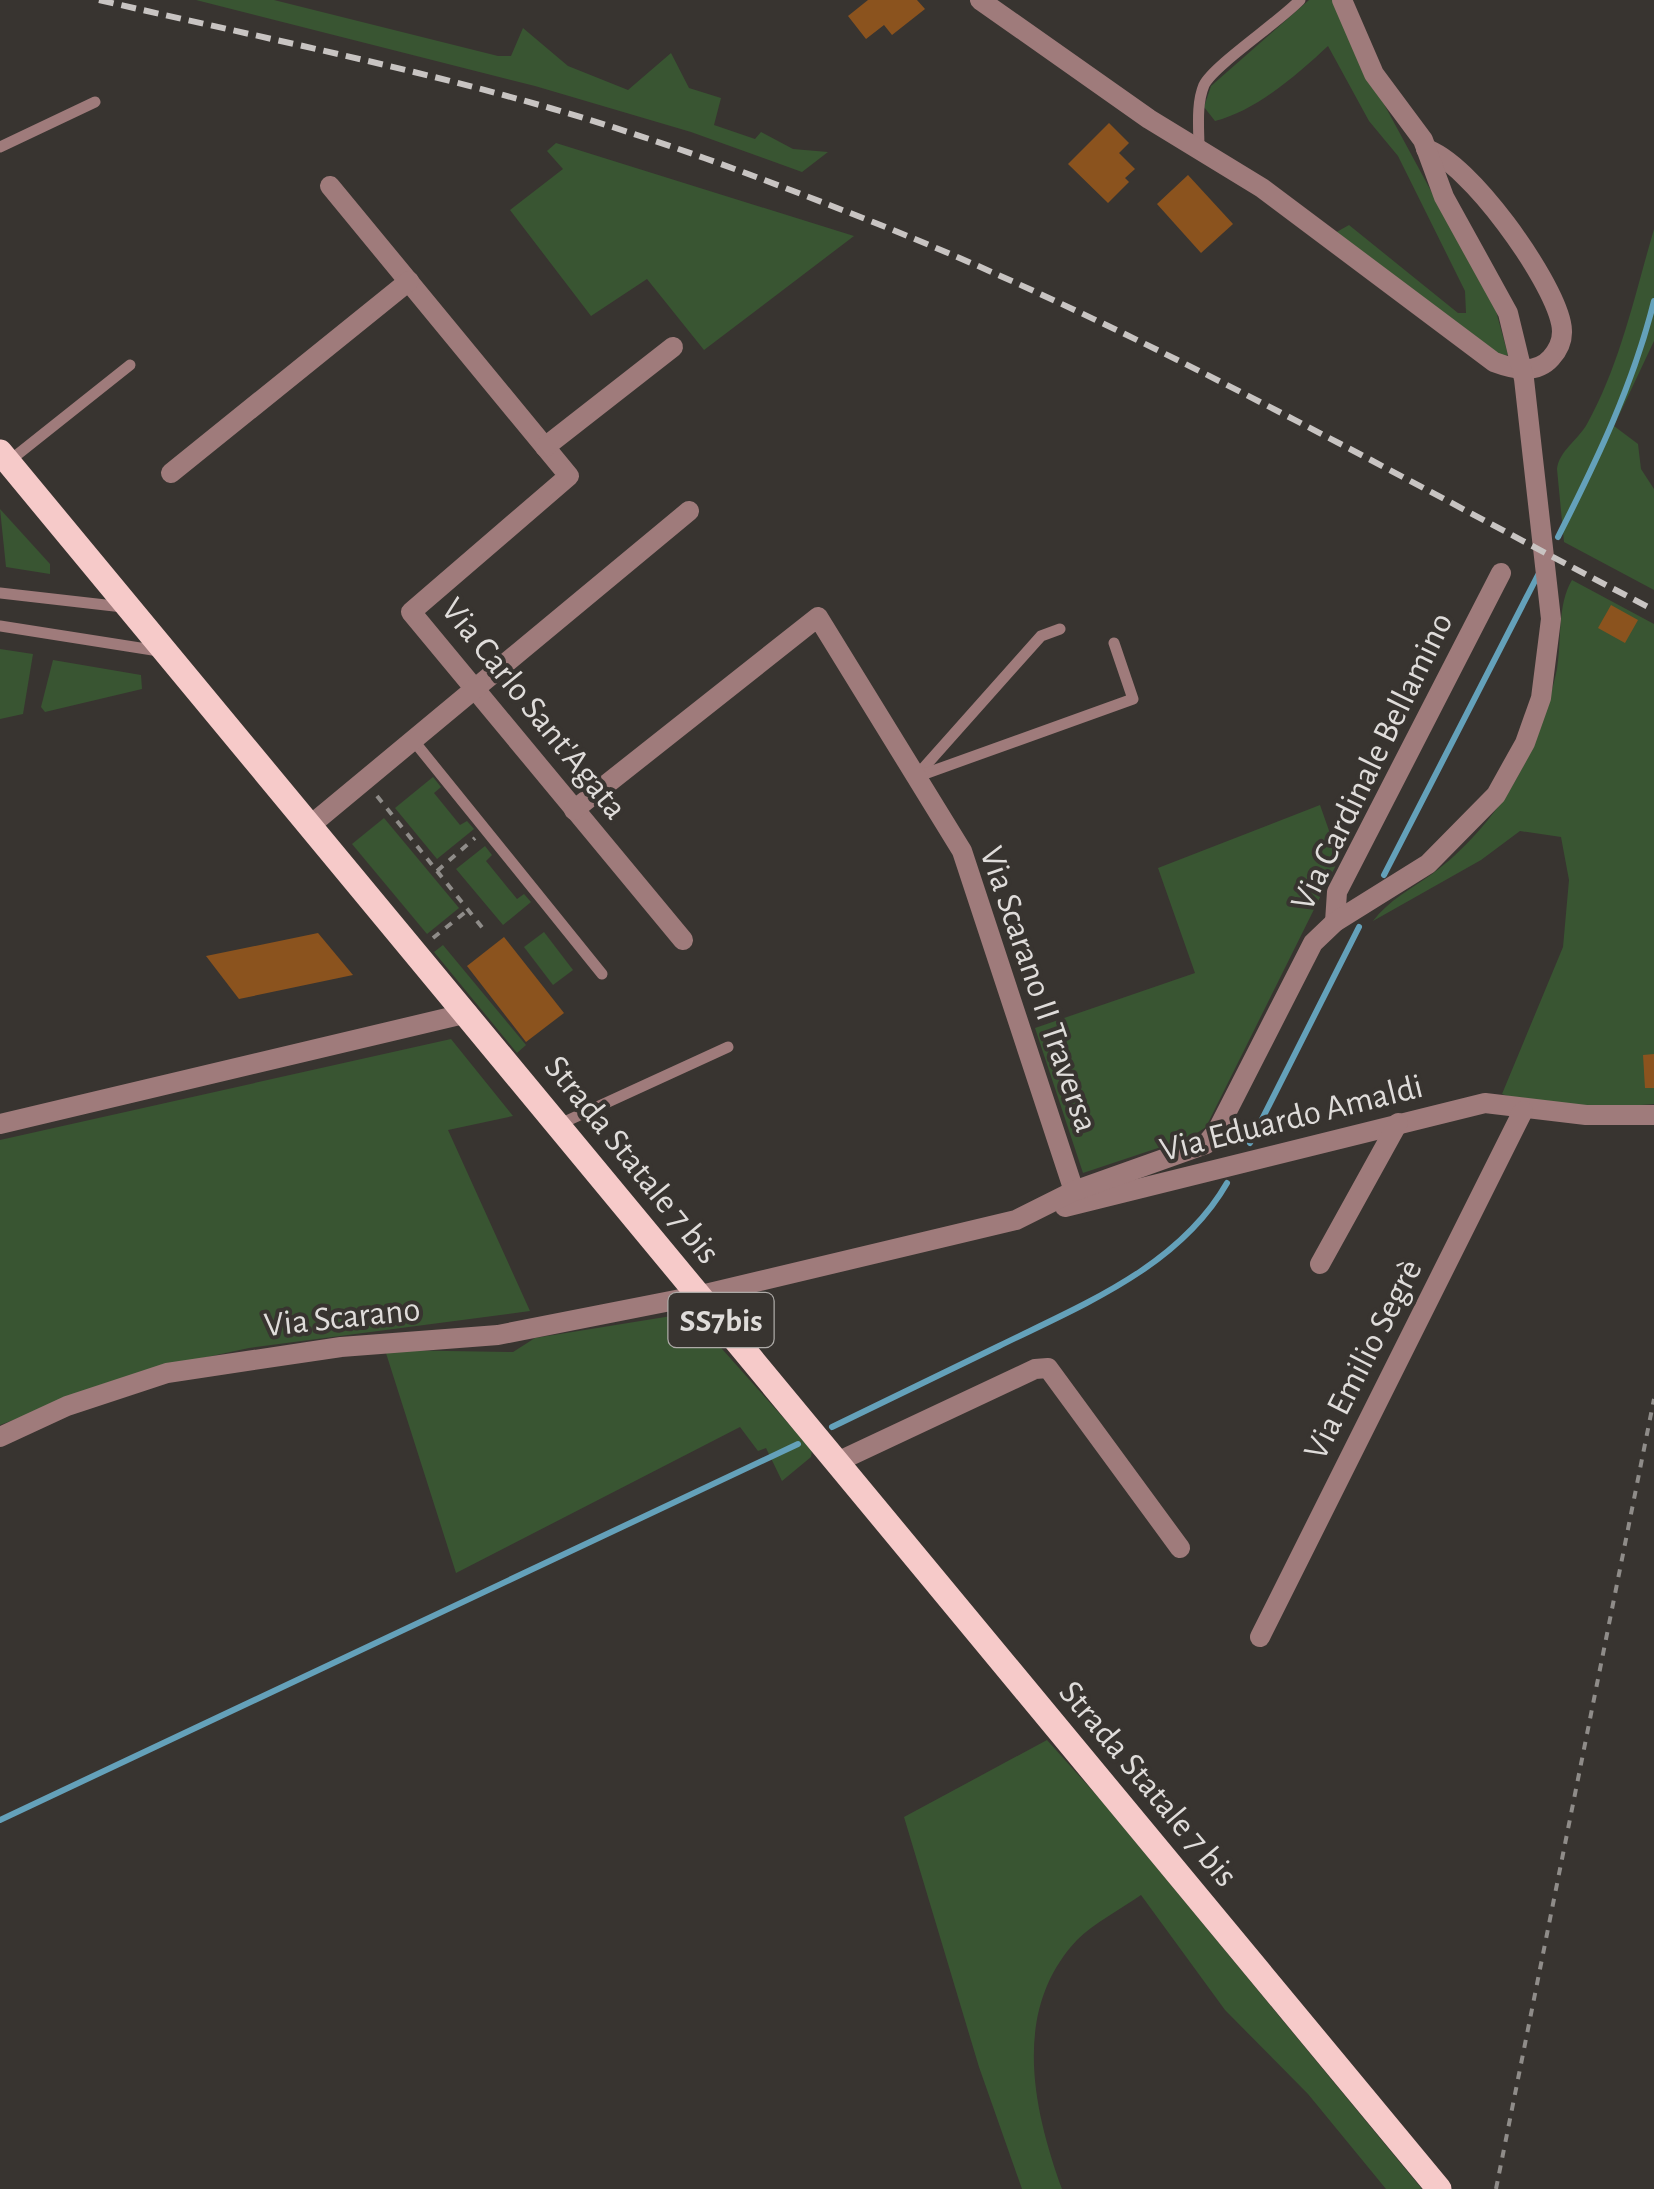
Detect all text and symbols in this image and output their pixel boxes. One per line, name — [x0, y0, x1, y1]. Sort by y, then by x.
street label: Via Carlo Sant'Agata — [434, 592, 633, 826]
street label: Via Cardinale Bellamino — [1285, 607, 1460, 916]
street label: Via Scarano II Traversa — [973, 842, 1104, 1137]
street label: Strada Statale 7 bis — [538, 1049, 726, 1271]
street label: Via Eduardo Amaldi — [1156, 1069, 1426, 1168]
street label: Via Emilio Segrè — [1298, 1254, 1429, 1465]
street label: Via Scarano — [262, 1292, 422, 1343]
road number: SS7bis — [668, 1293, 774, 1347]
street label: Strada Statale 7 bis — [1052, 1675, 1244, 1893]

